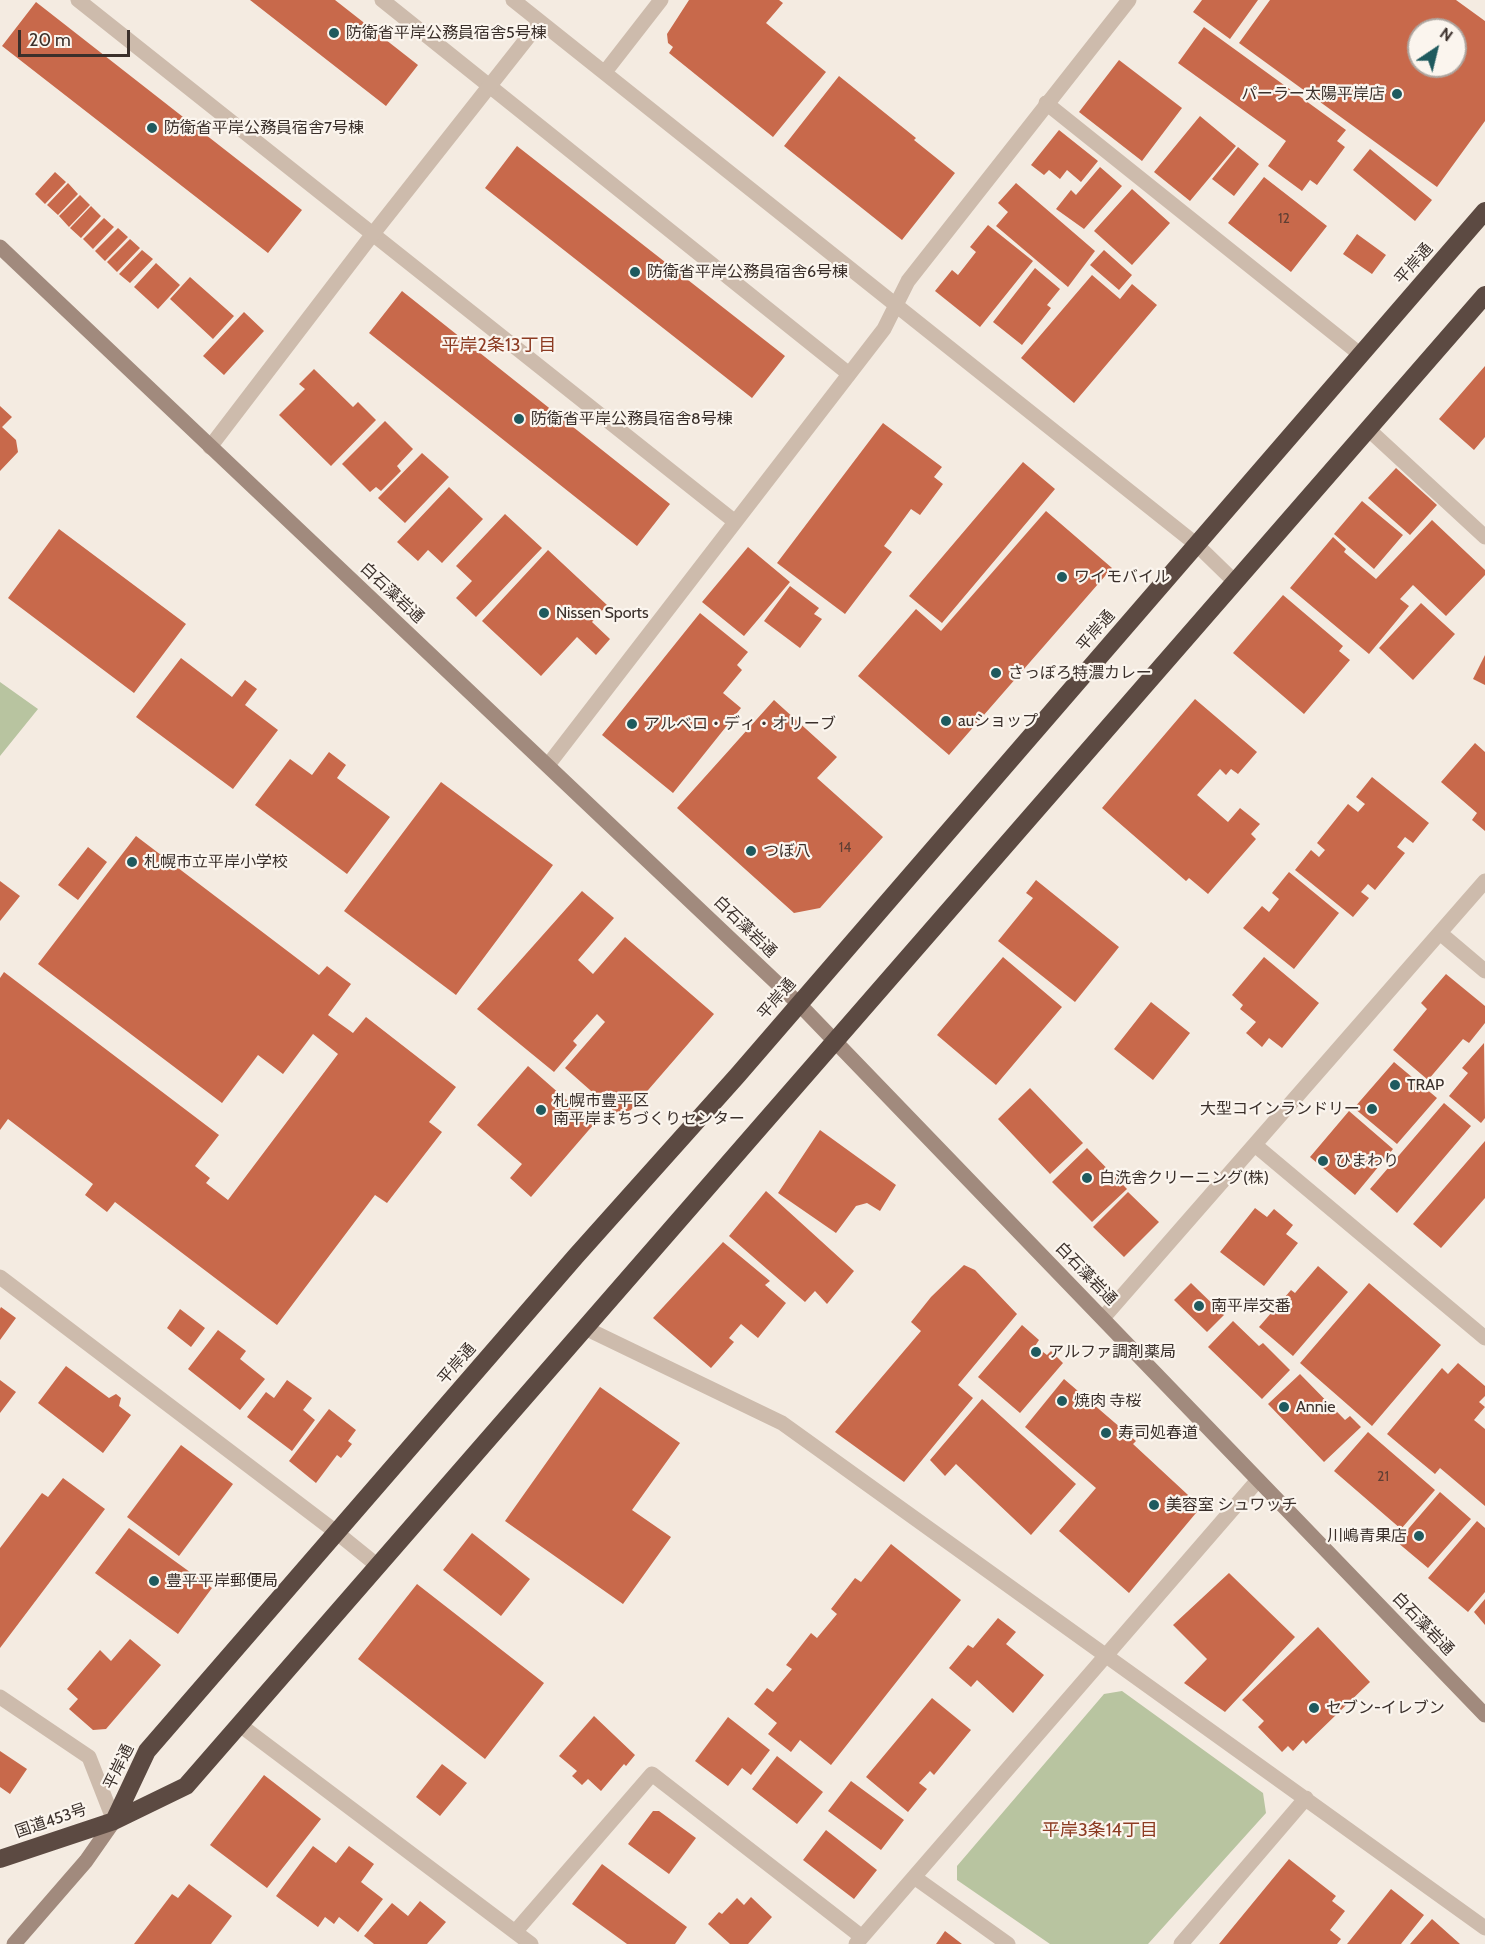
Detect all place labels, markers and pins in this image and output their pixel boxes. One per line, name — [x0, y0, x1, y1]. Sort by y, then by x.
place label: 防衛省平岸公務員宿舎5号棟 — [346, 23, 547, 43]
marker: 防衛省平岸公務員宿舎5号棟 — [327, 26, 341, 40]
place label: パーラー太陽平岸店 — [1241, 84, 1385, 104]
marker: パーラー太陽平岸店 — [1390, 87, 1404, 101]
place label: 防衛省平岸公務員宿舎7号棟 — [164, 118, 364, 138]
marker: 防衛省平岸公務員宿舎7号棟 — [145, 121, 159, 135]
place label: 防衛省平岸公務員宿舎6号棟 — [647, 262, 848, 282]
marker: 防衛省平岸公務員宿舎6号棟 — [628, 265, 642, 279]
place label: 防衛省平岸公務員宿舎8号棟 — [531, 409, 733, 429]
marker: 防衛省平岸公務員宿舎8号棟 — [512, 412, 526, 426]
place label: ワイモバイル — [1074, 567, 1170, 587]
marker: ワイモバイル — [1055, 570, 1069, 584]
place label: Nissen Sports — [556, 603, 649, 623]
marker: Nissen Sports — [537, 606, 551, 620]
place label: さっぽろ特濃カレー — [1008, 663, 1152, 683]
marker: さっぽろ特濃カレー — [989, 666, 1003, 680]
place label: auショップ — [958, 711, 1038, 731]
place label: アルベロ・ディ・オリーブ — [644, 714, 836, 734]
marker: auショップ — [939, 714, 953, 728]
marker: アルベロ・ディ・オリーブ — [625, 717, 639, 731]
place label: つぼ八 — [763, 841, 811, 861]
marker: つぼ八 — [744, 844, 758, 858]
place label: 札幌市立平岸小学校 — [144, 852, 288, 872]
marker: 札幌市立平岸小学校 — [125, 855, 139, 869]
place label: TRAP — [1407, 1075, 1444, 1095]
marker: TRAP — [1388, 1078, 1402, 1092]
place label: 札幌市豊平区 南平岸まちづくりセンター — [553, 1091, 745, 1129]
place label: 大型コインランドリー — [1200, 1099, 1360, 1119]
marker: 大型コインランドリー — [1365, 1102, 1379, 1116]
marker: 札幌市豊平区 南平岸まちづくりセンター — [534, 1103, 548, 1117]
place label: ひまわり — [1335, 1151, 1399, 1171]
marker: ひまわり — [1316, 1154, 1330, 1168]
place label: 白洗舎クリーニング(株) — [1099, 1168, 1269, 1188]
marker: 白洗舎クリーニング(株) — [1080, 1171, 1094, 1185]
place label: 南平岸交番 — [1211, 1296, 1291, 1316]
marker: 南平岸交番 — [1192, 1299, 1206, 1313]
place label: アルファ調剤薬局 — [1048, 1342, 1176, 1362]
marker: アルファ調剤薬局 — [1029, 1345, 1043, 1359]
place label: 焼肉 寺桜 — [1074, 1391, 1142, 1411]
marker: 焼肉 寺桜 — [1055, 1394, 1069, 1408]
place label: Annie — [1296, 1397, 1335, 1417]
marker: Annie — [1277, 1400, 1291, 1414]
place label: 寿司処春道 — [1118, 1423, 1198, 1443]
marker: 寿司処春道 — [1099, 1426, 1113, 1440]
place label: 美容室 シュワッチ — [1166, 1495, 1298, 1515]
marker: 美容室 シュワッチ — [1147, 1498, 1161, 1512]
place label: 川嶋青果店 — [1327, 1526, 1407, 1546]
marker: 川嶋青果店 — [1412, 1529, 1426, 1543]
place label: 豊平平岸郵便局 — [166, 1571, 278, 1591]
marker: 豊平平岸郵便局 — [147, 1574, 161, 1588]
place label: セブン-イレブン — [1326, 1698, 1445, 1718]
marker: セブン-イレブン — [1307, 1701, 1321, 1715]

